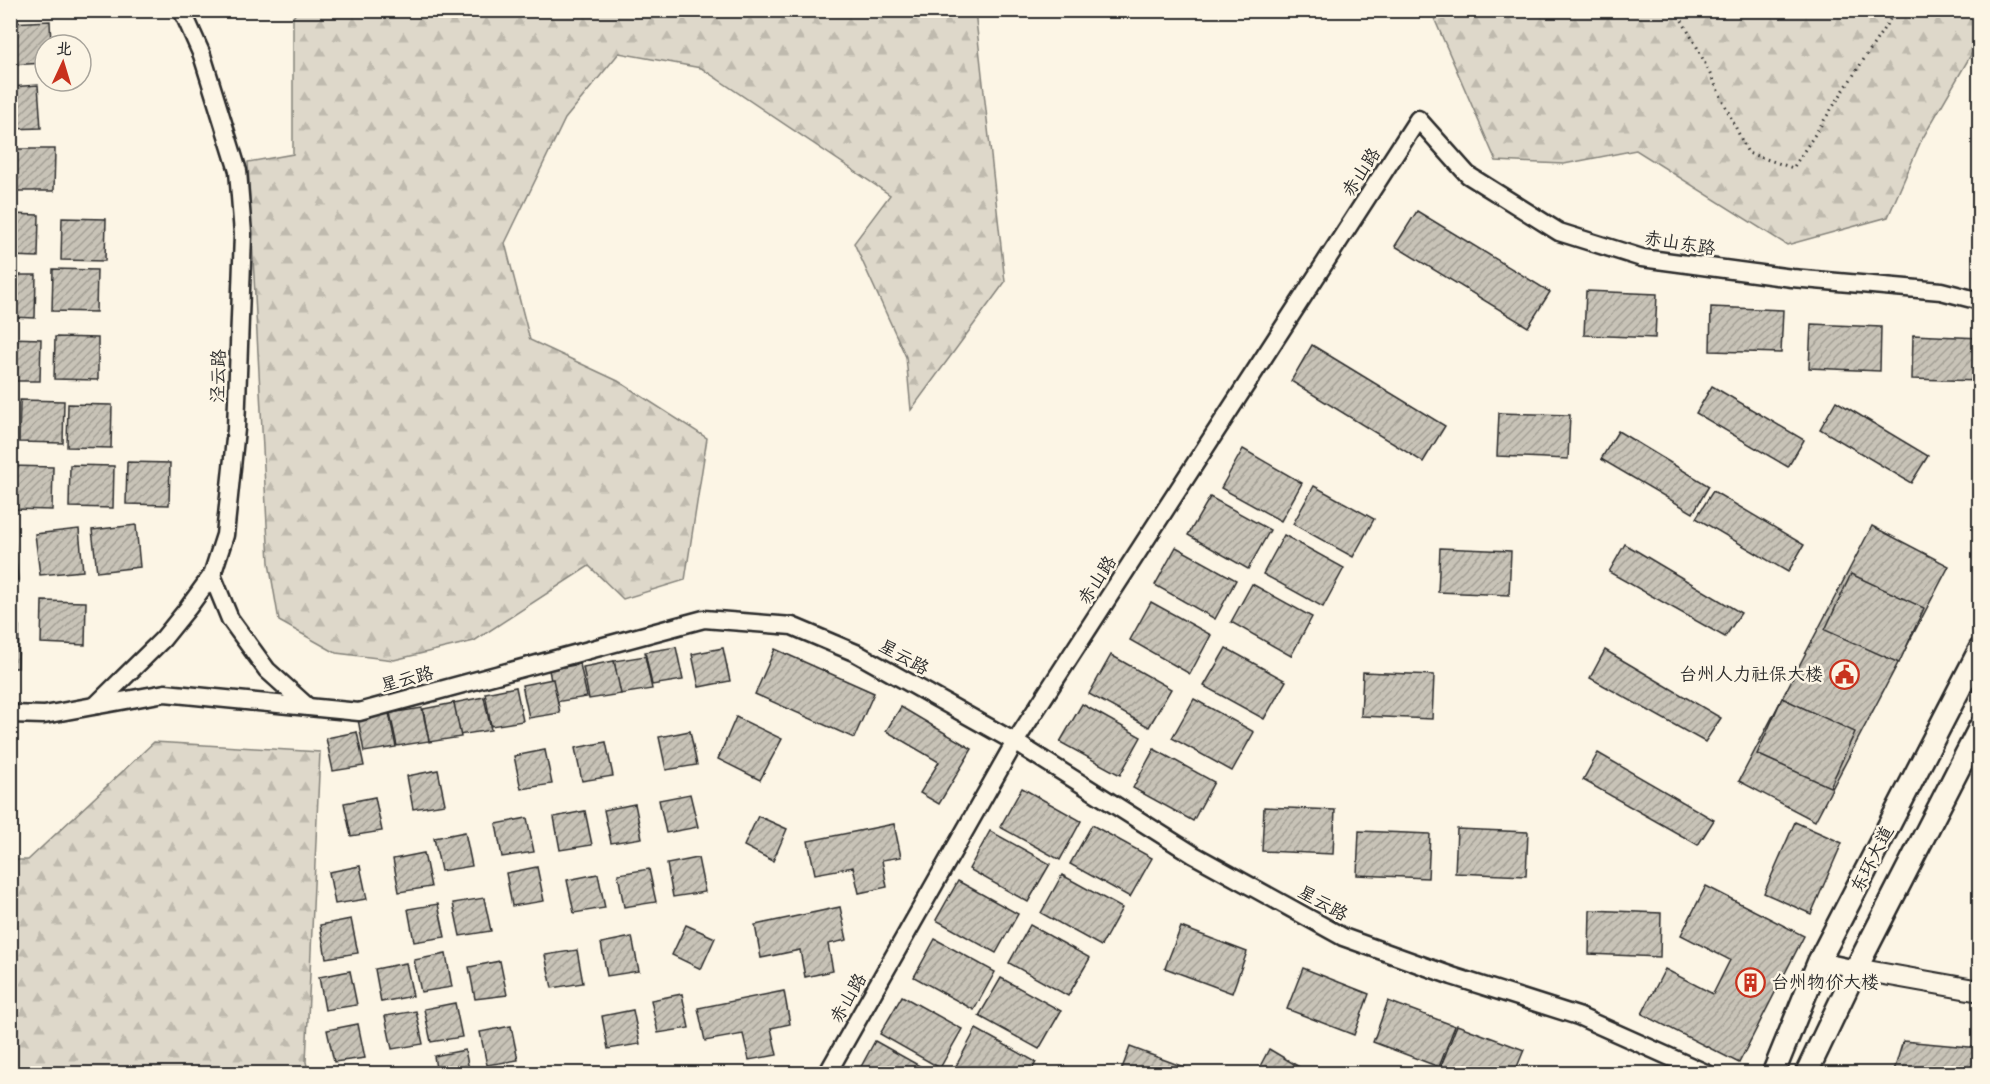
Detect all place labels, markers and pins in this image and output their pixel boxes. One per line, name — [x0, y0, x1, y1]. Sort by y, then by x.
public building icon: 台州人力社保大楼 — [1828, 658, 1860, 690]
place label: 台州人力社保大楼 — [1679, 662, 1823, 686]
building icon: 台州物价大楼 — [1734, 966, 1766, 998]
place label: 台州物价大楼 — [1771, 970, 1879, 994]

